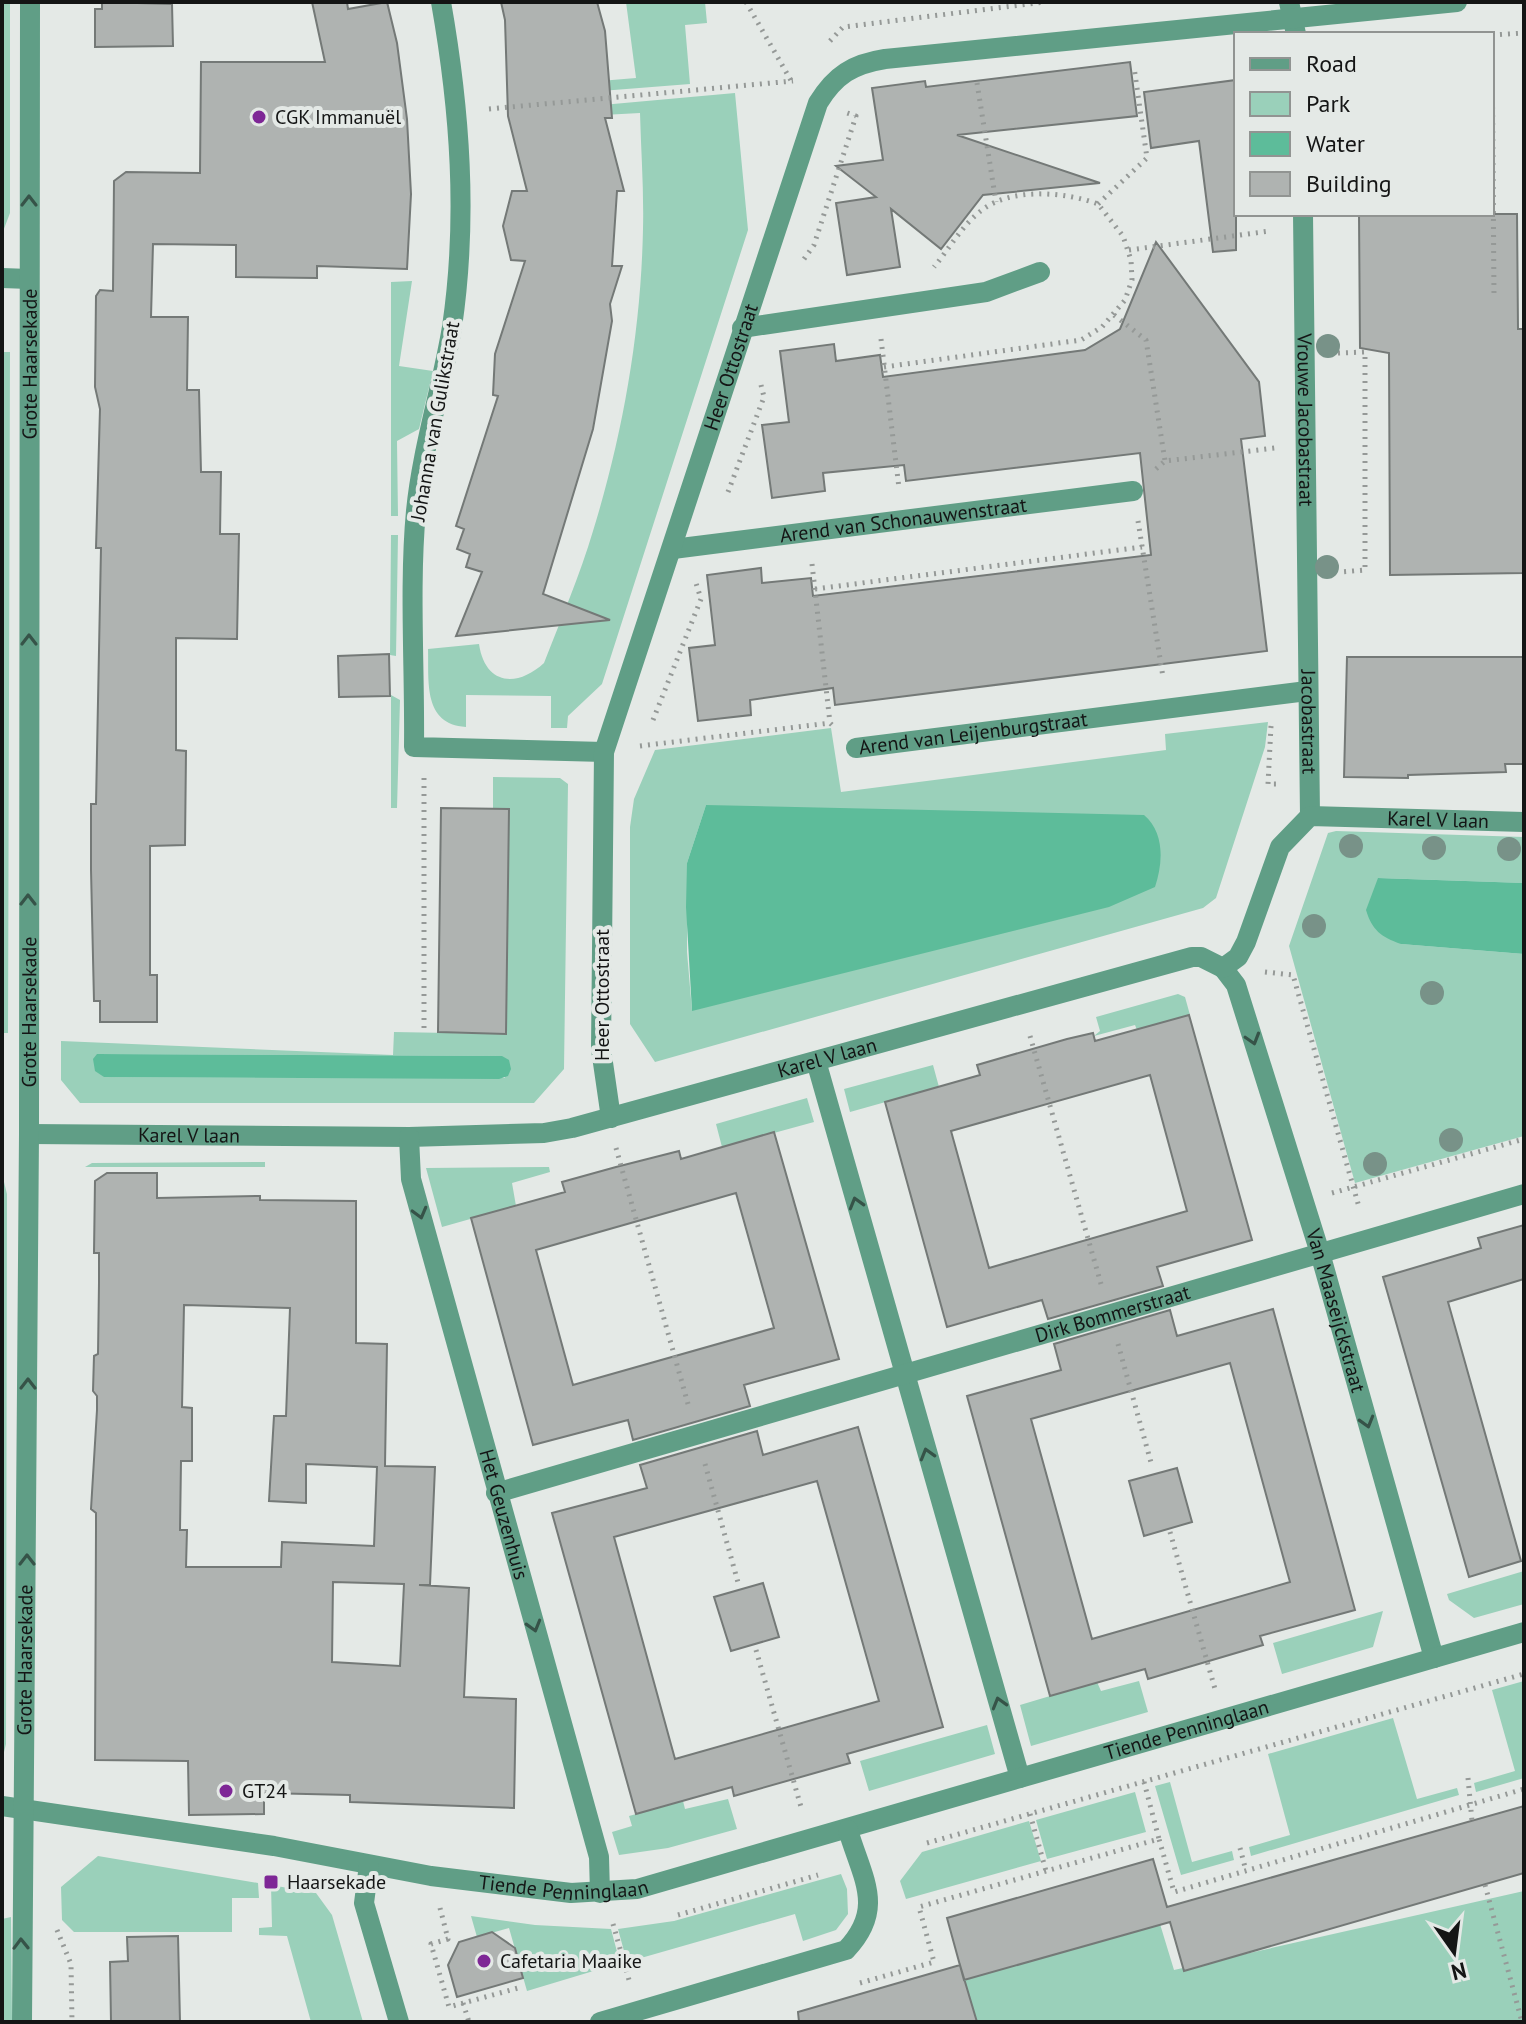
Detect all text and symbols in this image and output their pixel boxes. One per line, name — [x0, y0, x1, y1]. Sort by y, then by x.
legend — [1234, 32, 1494, 216]
text: Road — [1306, 48, 1357, 79]
text: Park — [1306, 88, 1351, 119]
place label: CGK Immanuël — [275, 104, 401, 130]
marker: CGK Immanuël — [250, 108, 268, 126]
text: Water — [1306, 128, 1365, 159]
text: Building — [1306, 168, 1392, 199]
one-way arrow — [20, 194, 38, 207]
street label: Grote Haarsekade — [17, 289, 43, 440]
street label: Heer Ottostraat — [698, 300, 764, 434]
street label: Johanna van Gulikstraat — [404, 319, 465, 524]
street label: Vrouwe Jacobastraat — [1291, 332, 1319, 507]
street label: Arend van Schonauwenstraat — [778, 492, 1028, 548]
one-way arrow — [20, 633, 38, 646]
street label: Jacobastraat — [1295, 669, 1323, 775]
street label: Arend van Leijenburgstraat — [857, 706, 1089, 761]
street label: Karel V laan — [1387, 805, 1489, 834]
one-way arrow — [19, 893, 37, 906]
street label: Heer Ottostraat — [589, 929, 615, 1061]
street label: Grote Haarsekade — [16, 937, 42, 1088]
street label: Karel V laan — [774, 1032, 880, 1084]
one-way arrow — [1244, 1032, 1260, 1046]
street label: Karel V laan — [138, 1122, 240, 1149]
one-way arrow — [849, 1197, 865, 1211]
one-way arrow — [411, 1206, 427, 1220]
street label: Van Maaseijckstraat — [1300, 1225, 1372, 1396]
street label: Dirk Bommerstraat — [1032, 1279, 1193, 1349]
one-way arrow — [19, 1377, 37, 1390]
one-way arrow — [1358, 1415, 1374, 1429]
street label: Het Geuzenhuis — [474, 1446, 534, 1582]
one-way arrow — [920, 1447, 936, 1461]
one-way arrow — [18, 1553, 36, 1566]
street label: Grote Haarsekade — [11, 1584, 38, 1736]
one-way arrow — [525, 1619, 541, 1632]
street label: Tiende Penninglaan — [1101, 1694, 1272, 1766]
one-way arrow — [992, 1697, 1008, 1711]
place label: GT24 — [242, 1778, 287, 1804]
marker: GT24 — [217, 1782, 235, 1800]
place label: Haarsekade — [287, 1869, 386, 1895]
street label: Tiende Penninglaan — [477, 1869, 651, 1906]
marker: Haarsekade — [262, 1873, 280, 1891]
north arrow — [1414, 1912, 1494, 1992]
one-way arrow — [12, 1937, 30, 1950]
place label: Cafetaria Maaike — [500, 1948, 642, 1974]
marker: Cafetaria Maaike — [475, 1952, 493, 1970]
text: N — [1448, 1956, 1469, 1987]

